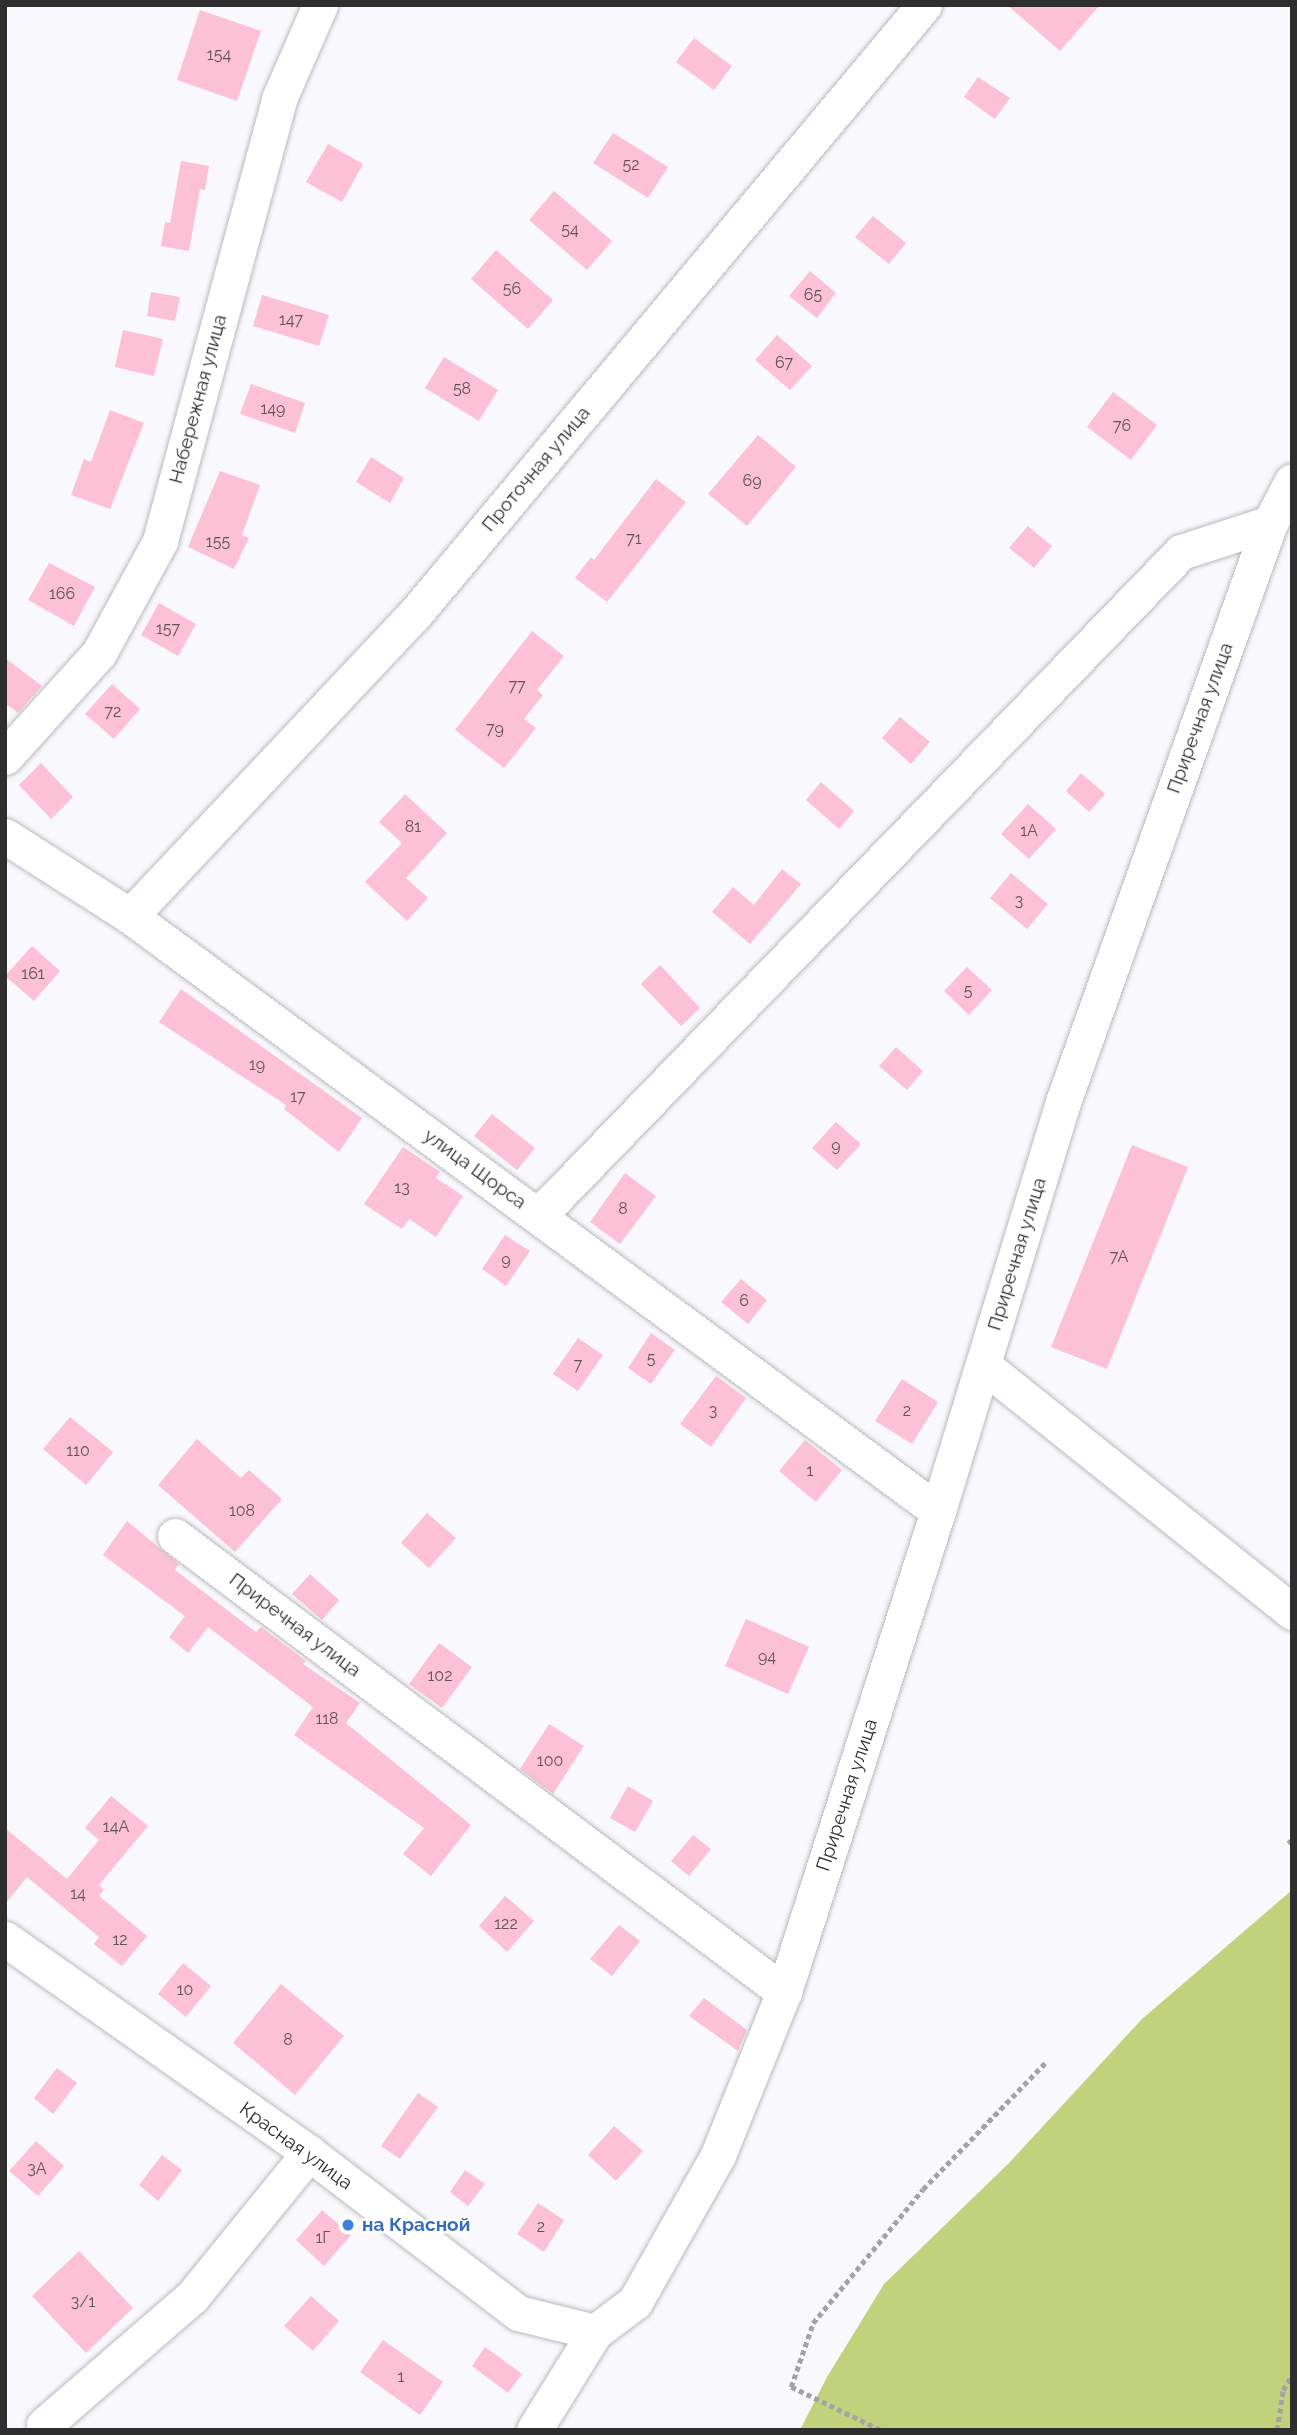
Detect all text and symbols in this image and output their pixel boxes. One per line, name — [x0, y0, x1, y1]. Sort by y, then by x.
house number: 154 — [207, 45, 231, 65]
house number: 52 — [622, 155, 640, 175]
house number: 54 — [561, 220, 579, 240]
house number: 56 — [503, 279, 521, 299]
house number: 65 — [804, 285, 822, 305]
house number: 147 — [279, 310, 303, 330]
street label: Набережная улица — [164, 312, 232, 486]
house number: 67 — [775, 353, 793, 373]
house number: 58 — [453, 379, 471, 399]
house number: 149 — [261, 399, 285, 419]
street label: Проточная улица — [477, 402, 595, 536]
house number: 76 — [1113, 416, 1131, 436]
house number: 69 — [742, 471, 762, 491]
house number: 71 — [626, 529, 642, 549]
house number: 155 — [206, 532, 230, 552]
house number: 166 — [49, 584, 75, 604]
house number: 157 — [156, 619, 180, 639]
street label: Приречная улица — [1162, 639, 1238, 797]
house number: 77 — [508, 676, 526, 696]
house number: 72 — [105, 702, 121, 722]
house number: 79 — [486, 719, 504, 739]
house number: 81 — [405, 817, 421, 837]
house number: 1А — [1020, 821, 1038, 841]
house number: 3 — [1015, 891, 1023, 911]
house number: 161 — [21, 964, 45, 984]
house number: 5 — [964, 981, 972, 1001]
house number: 19 — [249, 1055, 265, 1075]
house number: 17 — [290, 1087, 306, 1107]
street label: улица Щорса — [419, 1124, 531, 1214]
house number: 9 — [831, 1136, 841, 1156]
street label: Приречная улица — [983, 1175, 1051, 1333]
house number: 13 — [394, 1178, 410, 1198]
house number: 8 — [618, 1199, 628, 1219]
house number: 7А — [1110, 1247, 1128, 1267]
house number: 9 — [501, 1250, 511, 1270]
house number: 6 — [739, 1291, 749, 1311]
house number: 5 — [647, 1349, 655, 1369]
house number: 7 — [574, 1355, 582, 1375]
house number: 3 — [709, 1401, 717, 1421]
house number: 2 — [903, 1401, 911, 1421]
house number: 110 — [66, 1441, 90, 1461]
house number: 1 — [807, 1461, 813, 1481]
house number: 108 — [229, 1501, 255, 1521]
street label: Приречная улица — [225, 1568, 365, 1682]
house number: 94 — [758, 1647, 776, 1667]
house number: 102 — [428, 1666, 452, 1686]
house number: 118 — [315, 1709, 339, 1729]
street label: Приречная улица — [812, 1716, 882, 1874]
house number: 100 — [537, 1751, 563, 1771]
house number: 14А — [103, 1817, 129, 1837]
house number: 14 — [70, 1884, 86, 1904]
house number: 122 — [494, 1914, 518, 1934]
house number: 12 — [112, 1930, 128, 1950]
house number: 10 — [177, 1980, 193, 2000]
house number: 8 — [283, 2030, 293, 2050]
street label: Красная улица — [235, 2097, 357, 2195]
house number: 3А — [27, 2159, 47, 2179]
place label: на Красной — [362, 2214, 470, 2236]
marker: на Красной — [340, 2217, 356, 2233]
house number: 2 — [537, 2217, 545, 2237]
house number: 1Г — [315, 2228, 331, 2248]
house number: 3/1 — [71, 2292, 95, 2312]
house number: 1 — [398, 2367, 404, 2387]

